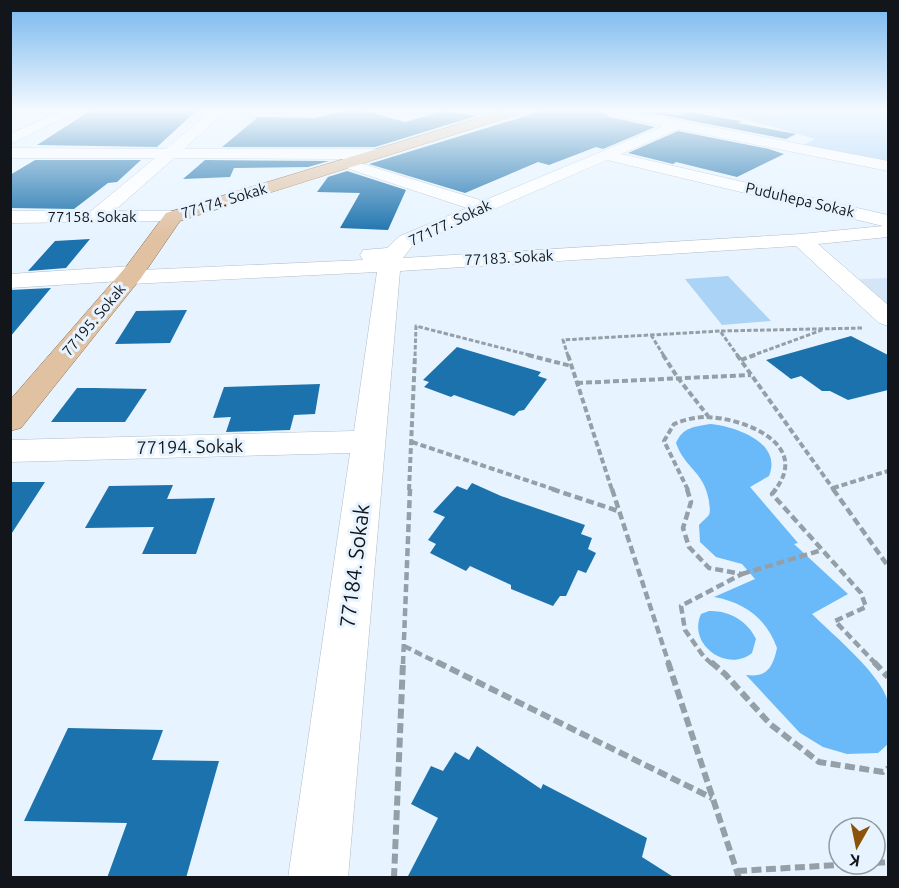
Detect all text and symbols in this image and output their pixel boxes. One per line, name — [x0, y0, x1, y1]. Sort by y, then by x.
street label: 77174. Sokak — [179, 179, 269, 222]
street label: Puduhepa Sokak — [744, 179, 857, 220]
street label: 77177. Sokak — [406, 196, 494, 249]
street label: 77158. Sokak — [48, 208, 137, 225]
street label: 77183. Sokak — [464, 247, 554, 268]
street label: 77195. Sokak — [59, 280, 129, 359]
street label: 77194. Sokak — [136, 435, 243, 457]
street label: 77184. Sokak — [335, 502, 374, 629]
north arrow — [827, 816, 887, 876]
text: K — [848, 851, 861, 871]

